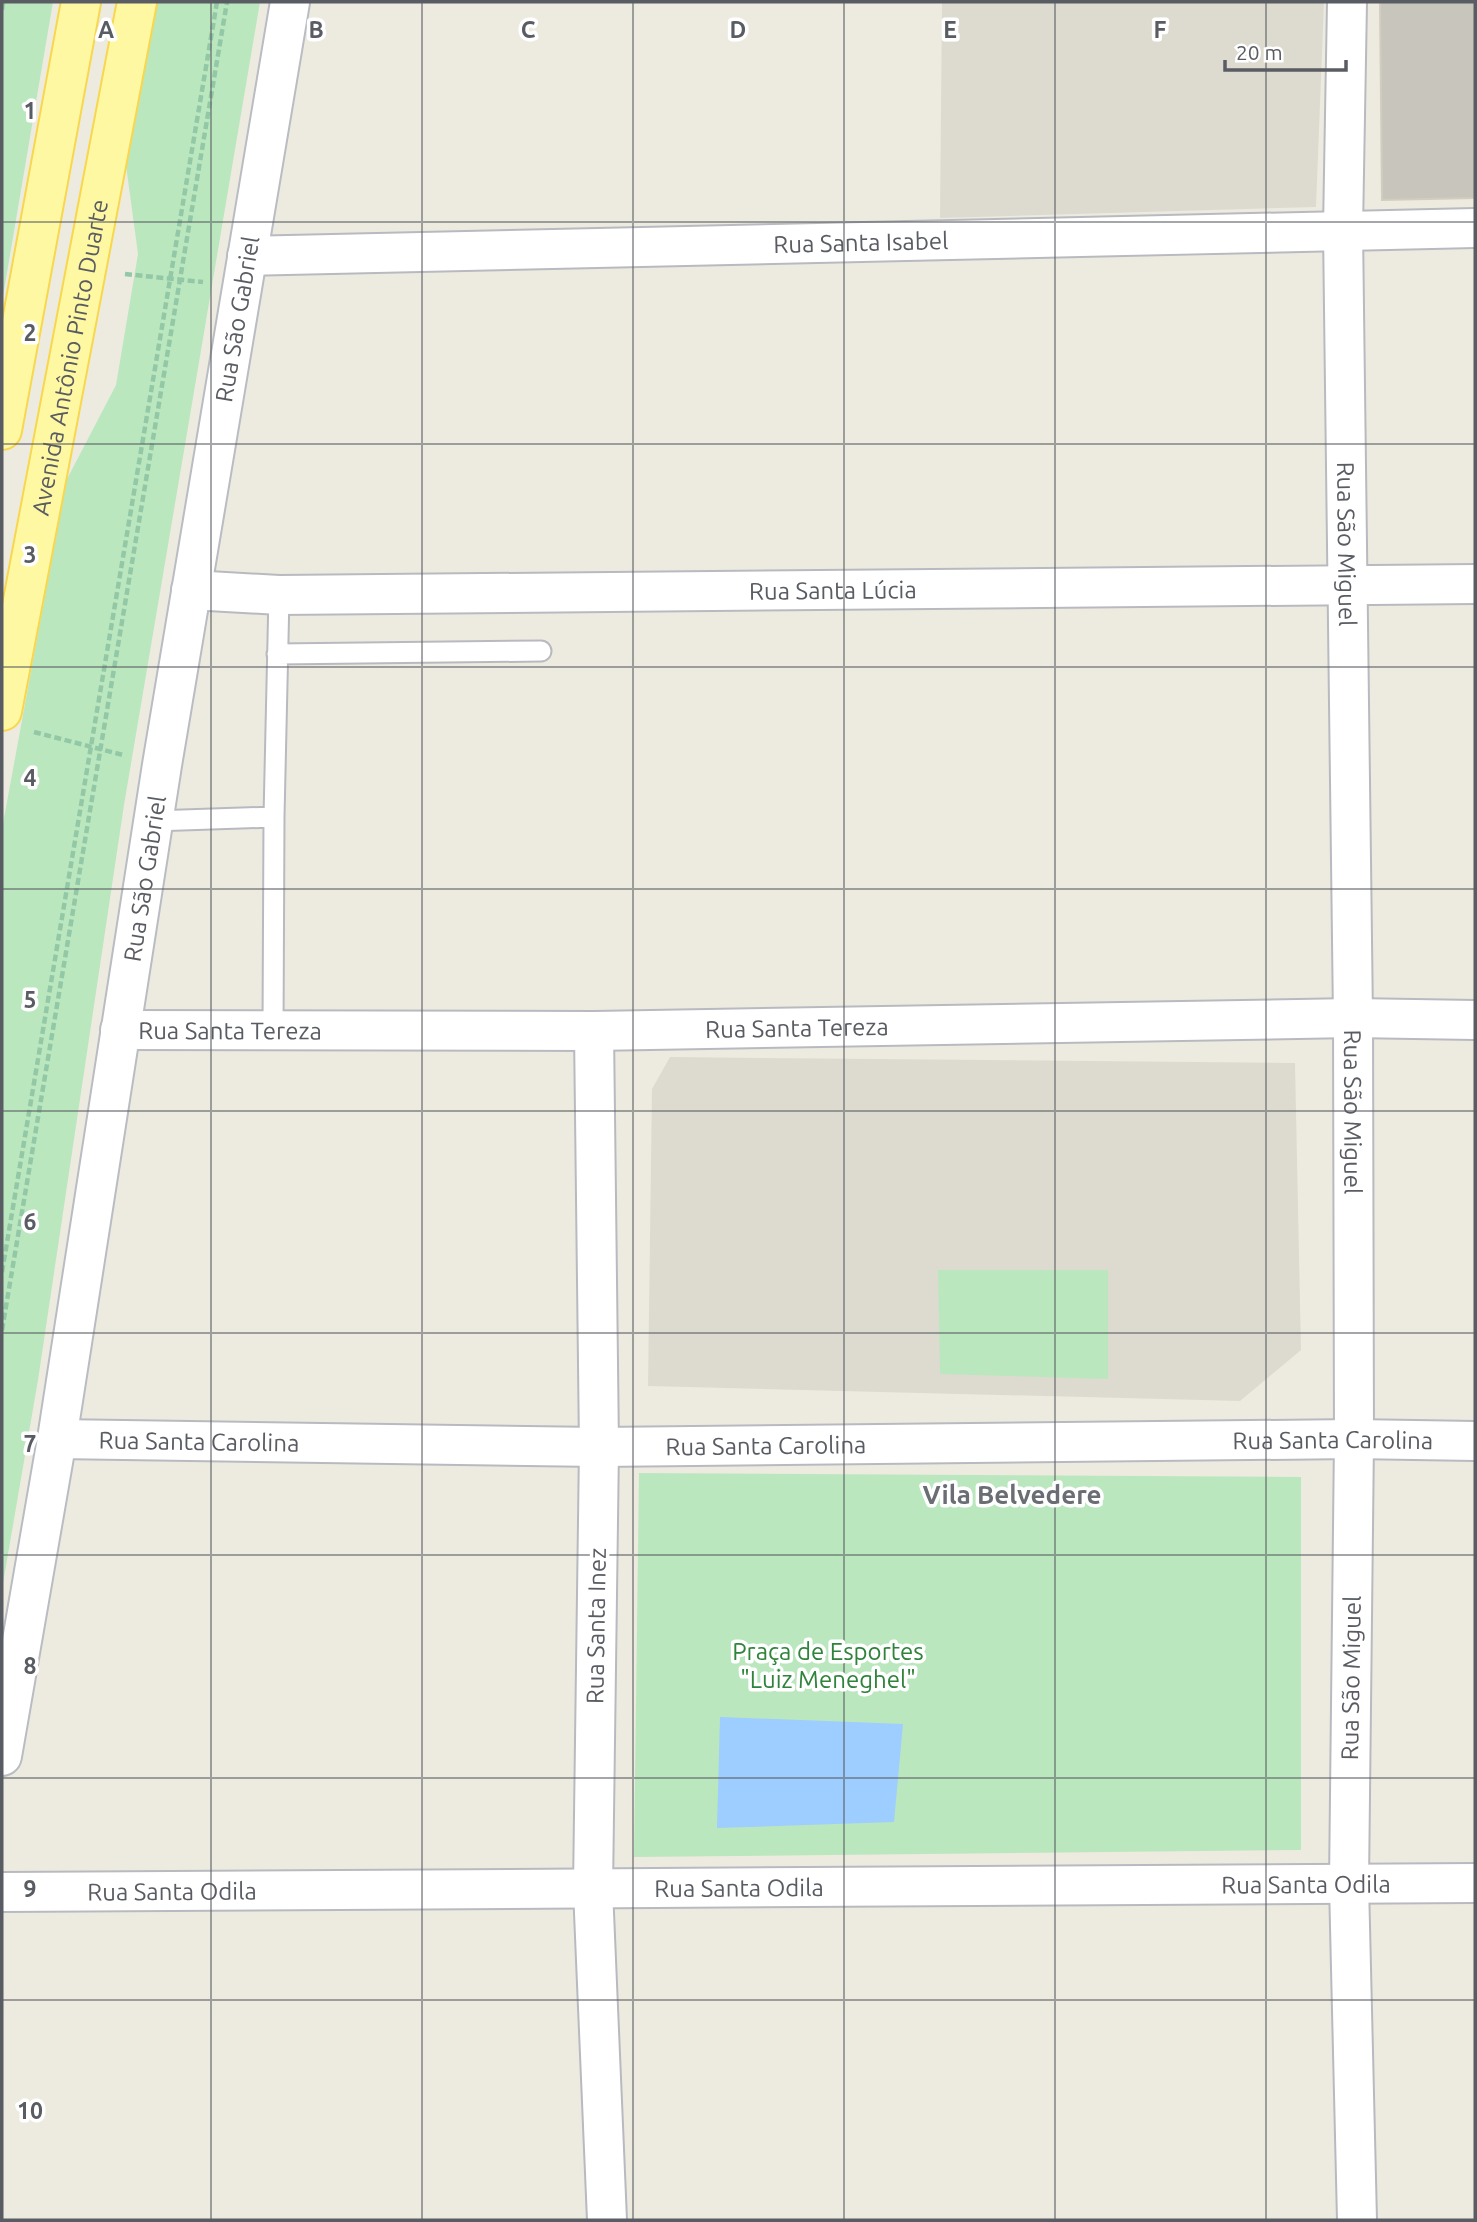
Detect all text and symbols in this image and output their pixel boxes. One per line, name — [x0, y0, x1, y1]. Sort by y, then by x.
text: A — [98, 17, 114, 42]
text: B — [308, 17, 324, 42]
text: C — [521, 17, 536, 42]
text: D — [730, 17, 746, 42]
text: E — [943, 17, 957, 42]
text: F — [1154, 17, 1167, 42]
scale bar — [1225, 28, 1346, 72]
text: 20 m — [1236, 40, 1283, 64]
text: 1 — [24, 98, 36, 123]
street label: Avenida Antônio Pinto Duarte — [26, 197, 113, 518]
street label: Rua Santa Isabel — [773, 227, 949, 257]
street label: Rua São Gabriel — [210, 234, 264, 404]
text: 2 — [24, 320, 36, 345]
street label: Rua São Miguel — [1332, 461, 1362, 627]
text: 3 — [24, 542, 36, 567]
street label: Rua Santa Lúcia — [749, 576, 917, 604]
text: 4 — [24, 765, 37, 790]
street label: Rua São Gabriel — [118, 794, 171, 963]
text: 5 — [24, 987, 36, 1012]
street label: Rua Santa Tereza — [705, 1012, 889, 1043]
street label: Rua Santa Tereza — [138, 1017, 322, 1044]
street label: Rua São Miguel — [1340, 1029, 1367, 1194]
text: 6 — [24, 1209, 37, 1234]
street label: Rua Santa Carolina — [1232, 1425, 1434, 1454]
street label: Rua Santa Carolina — [98, 1426, 300, 1456]
text: 7 — [24, 1431, 36, 1456]
street label: Rua Santa Carolina — [665, 1431, 866, 1460]
district label: Vila Belvedere — [922, 1480, 1102, 1509]
street label: Rua Santa Inez — [581, 1548, 611, 1704]
street label: Rua São Miguel — [1336, 1595, 1366, 1761]
park label: Praça de Esportes "Luiz Meneghel" — [732, 1638, 924, 1693]
text: 8 — [24, 1653, 36, 1678]
street label: Rua Santa Odila — [1221, 1870, 1391, 1898]
street label: Rua Santa Odila — [654, 1873, 824, 1902]
text: 9 — [24, 1876, 36, 1901]
street label: Rua Santa Odila — [87, 1877, 257, 1905]
text: 10 — [17, 2098, 43, 2123]

